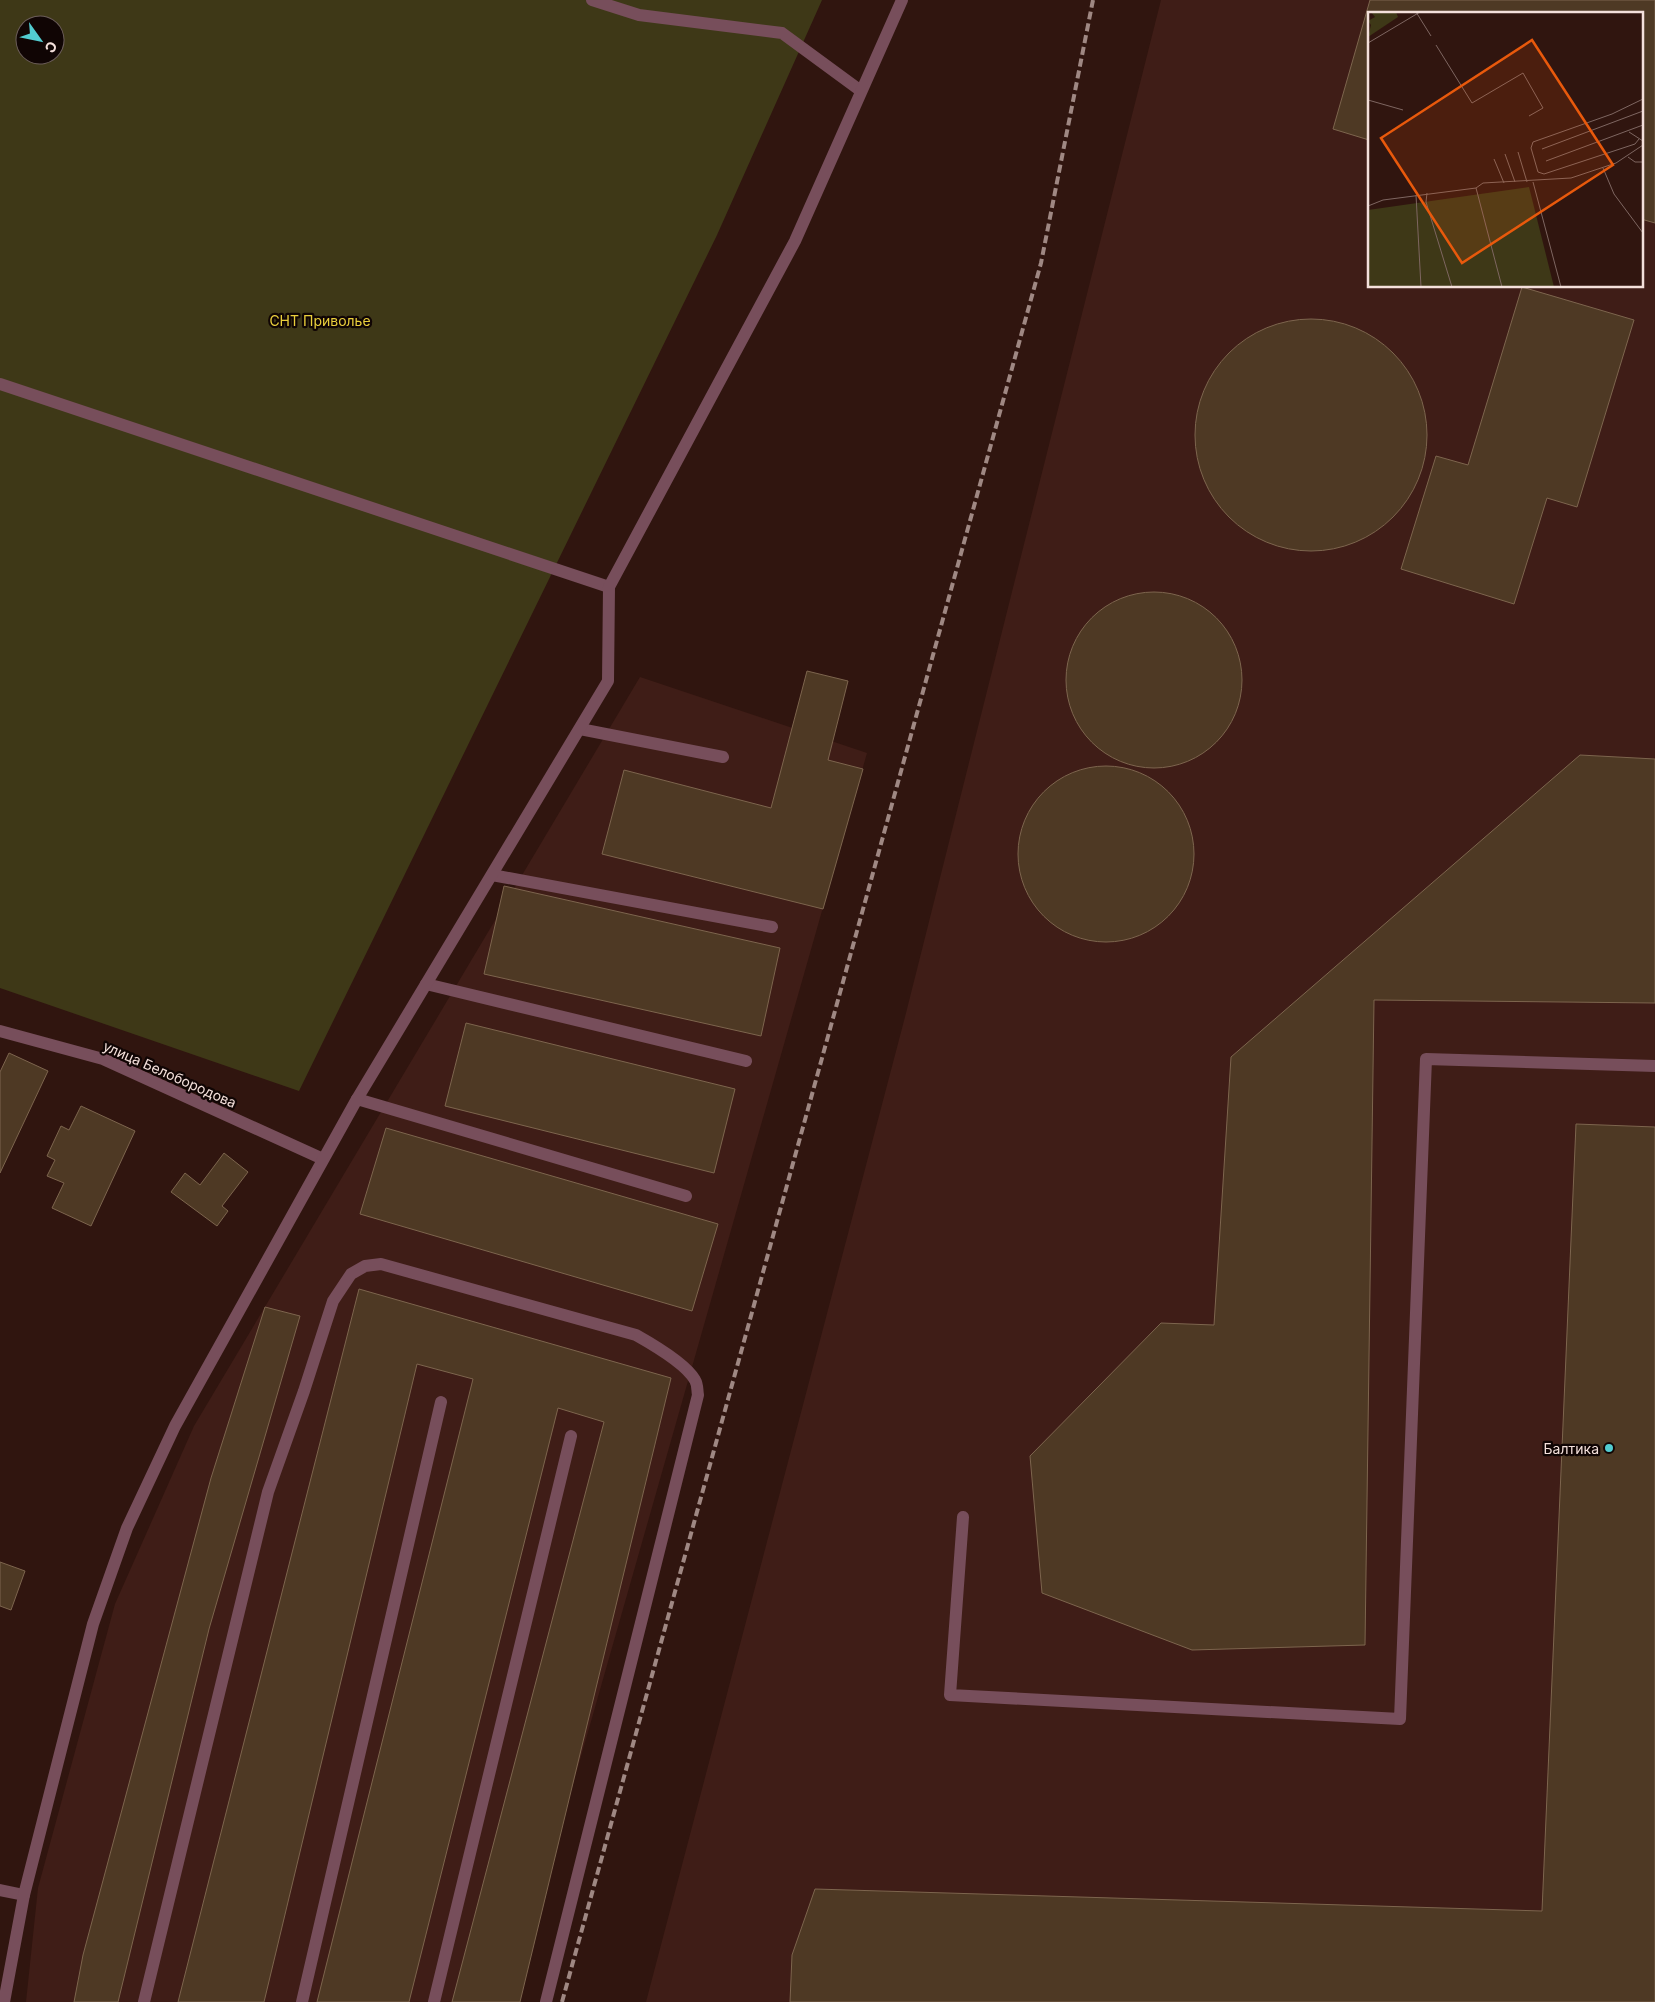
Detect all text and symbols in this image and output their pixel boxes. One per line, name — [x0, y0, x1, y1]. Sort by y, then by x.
inset map — [1368, 12, 1642, 288]
north arrow — [15, 15, 65, 65]
text: С — [41, 38, 61, 56]
park label: СНТ Приволье — [269, 312, 371, 329]
street label: улица Белобородова — [101, 1037, 239, 1111]
place label: Балтика — [1544, 1440, 1599, 1457]
marker: Балтика — [1603, 1442, 1615, 1454]

